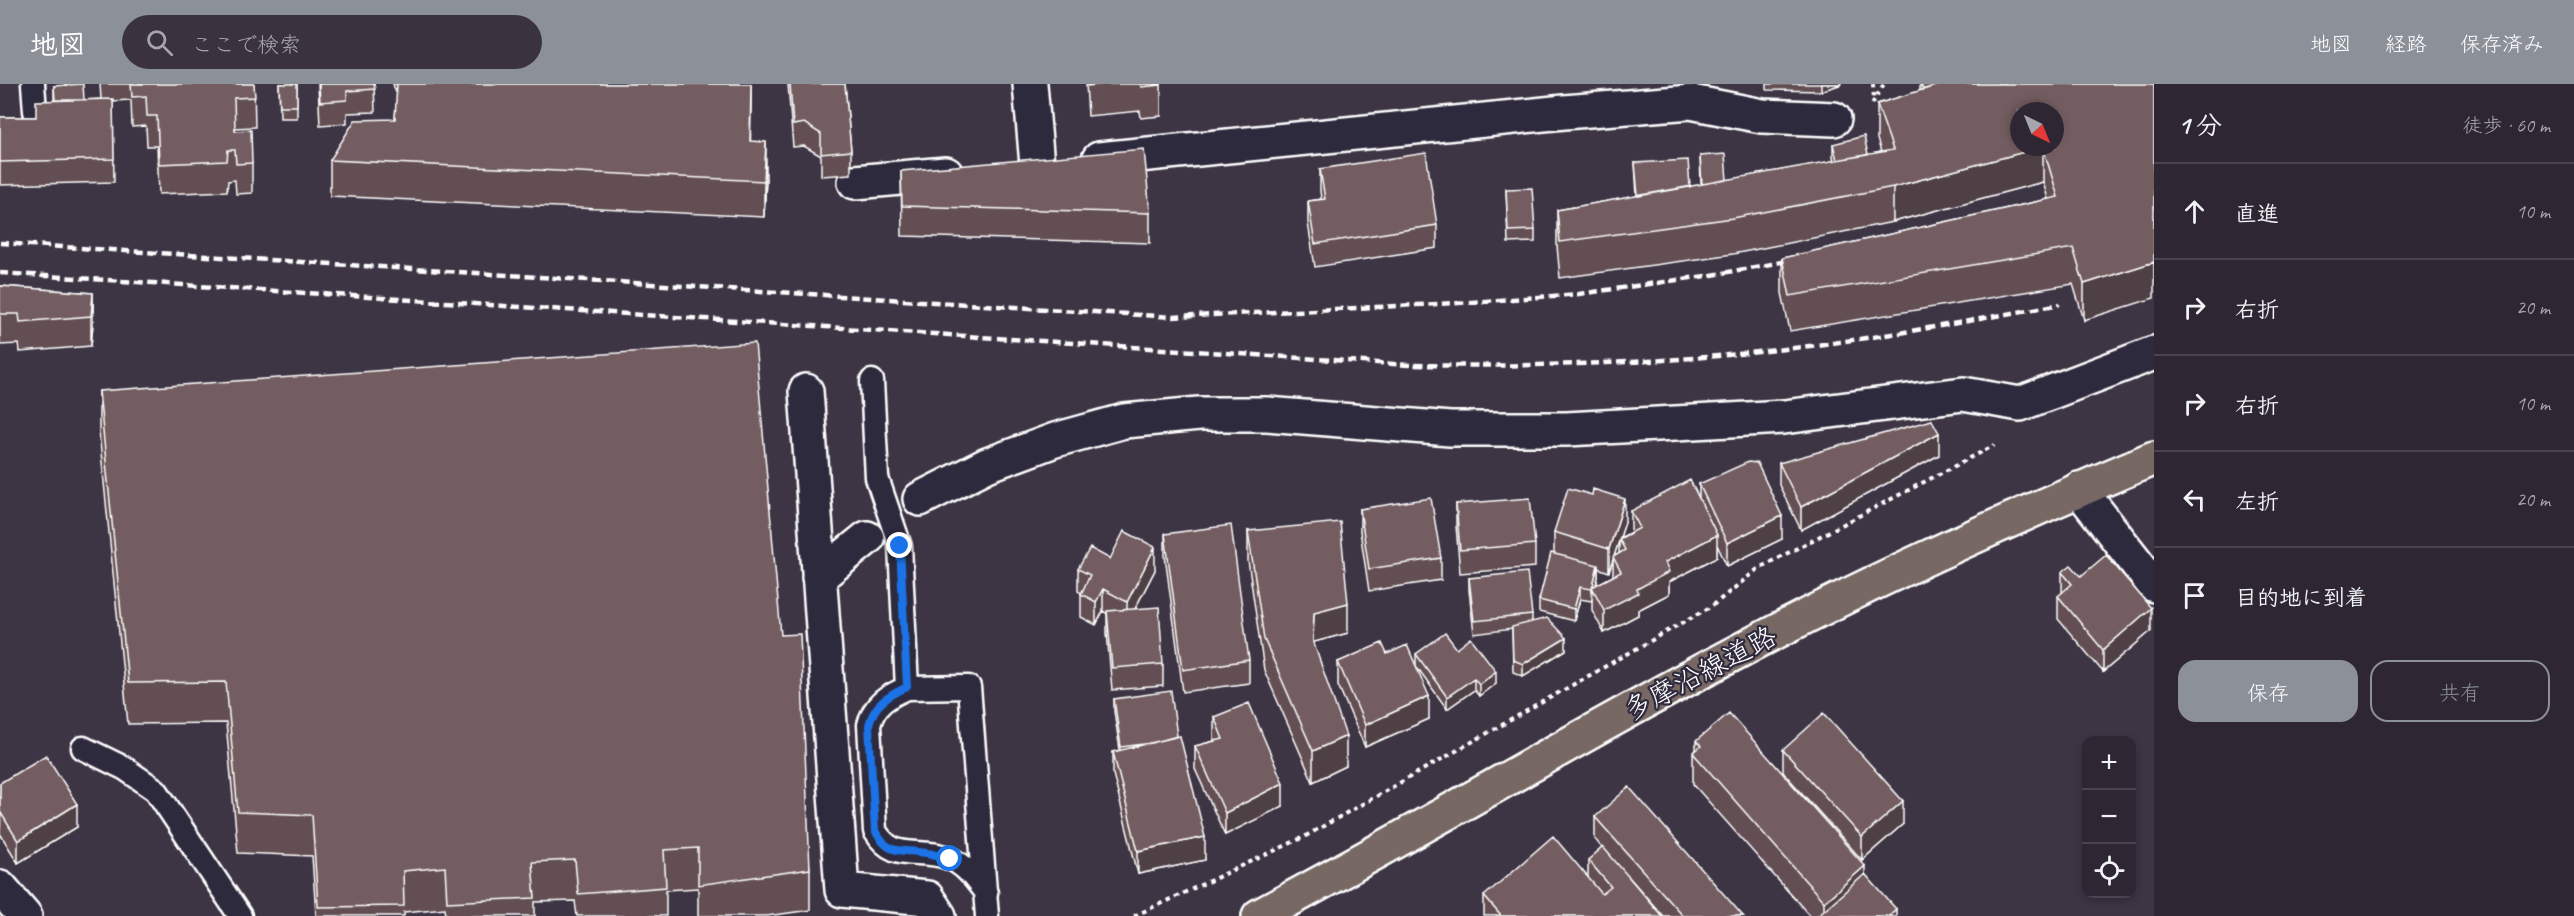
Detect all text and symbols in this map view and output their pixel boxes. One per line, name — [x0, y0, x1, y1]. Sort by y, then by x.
search box — [122, 15, 542, 69]
icon: search — [143, 26, 176, 59]
text: 地図 — [30, 27, 86, 62]
text: ここで検索 — [191, 31, 301, 59]
text: 地図 — [2310, 31, 2352, 57]
text: 経路 — [2385, 31, 2427, 57]
text: 保存済み — [2460, 31, 2544, 57]
north arrow — [2010, 102, 2064, 156]
text: 1 分 — [2178, 109, 2222, 142]
text: 徒歩 · 60 m — [2463, 113, 2550, 138]
icon: ahead — [2178, 195, 2211, 228]
text: 10 m — [2516, 199, 2550, 224]
text: 直進 — [2235, 200, 2279, 228]
icon: right — [2178, 291, 2211, 324]
text: 20 m — [2516, 295, 2550, 320]
text: 右折 — [2235, 296, 2279, 324]
icon: right — [2178, 387, 2211, 420]
text: 10 m — [2516, 391, 2550, 416]
text: 右折 — [2235, 392, 2279, 420]
icon: left — [2178, 483, 2211, 516]
text: 20 m — [2516, 487, 2550, 512]
text: 左折 — [2235, 488, 2279, 516]
route end — [886, 532, 912, 558]
icon: arrive — [2178, 579, 2211, 612]
text: 目的地に到着 — [2235, 584, 2367, 612]
street label: 多摩沿線道路 — [1618, 618, 1782, 728]
button: 保存 — [2178, 660, 2358, 722]
button: 共有 — [2370, 660, 2550, 722]
map controls — [2082, 736, 2136, 898]
button: + — [2082, 736, 2136, 790]
button: − — [2082, 790, 2136, 844]
button: locate — [2082, 844, 2136, 898]
route start — [936, 845, 962, 871]

